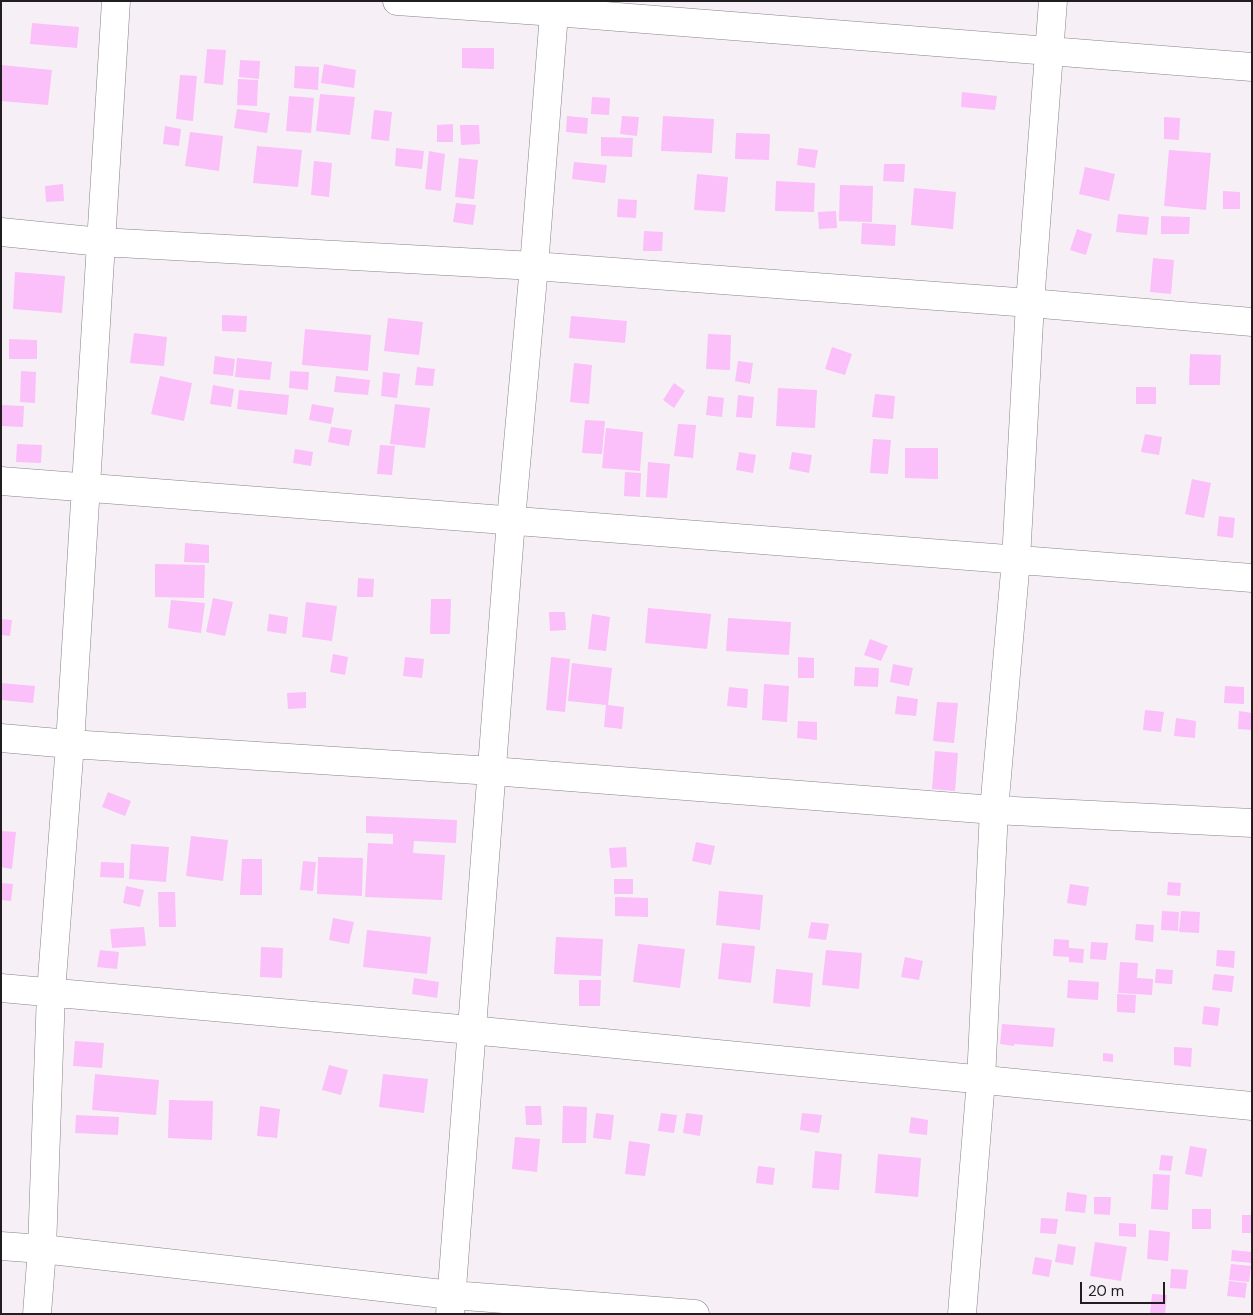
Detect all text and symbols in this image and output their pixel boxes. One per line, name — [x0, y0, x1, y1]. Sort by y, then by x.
scale bar — [1083, 1272, 1168, 1304]
text: 20 m — [1088, 1281, 1124, 1301]

